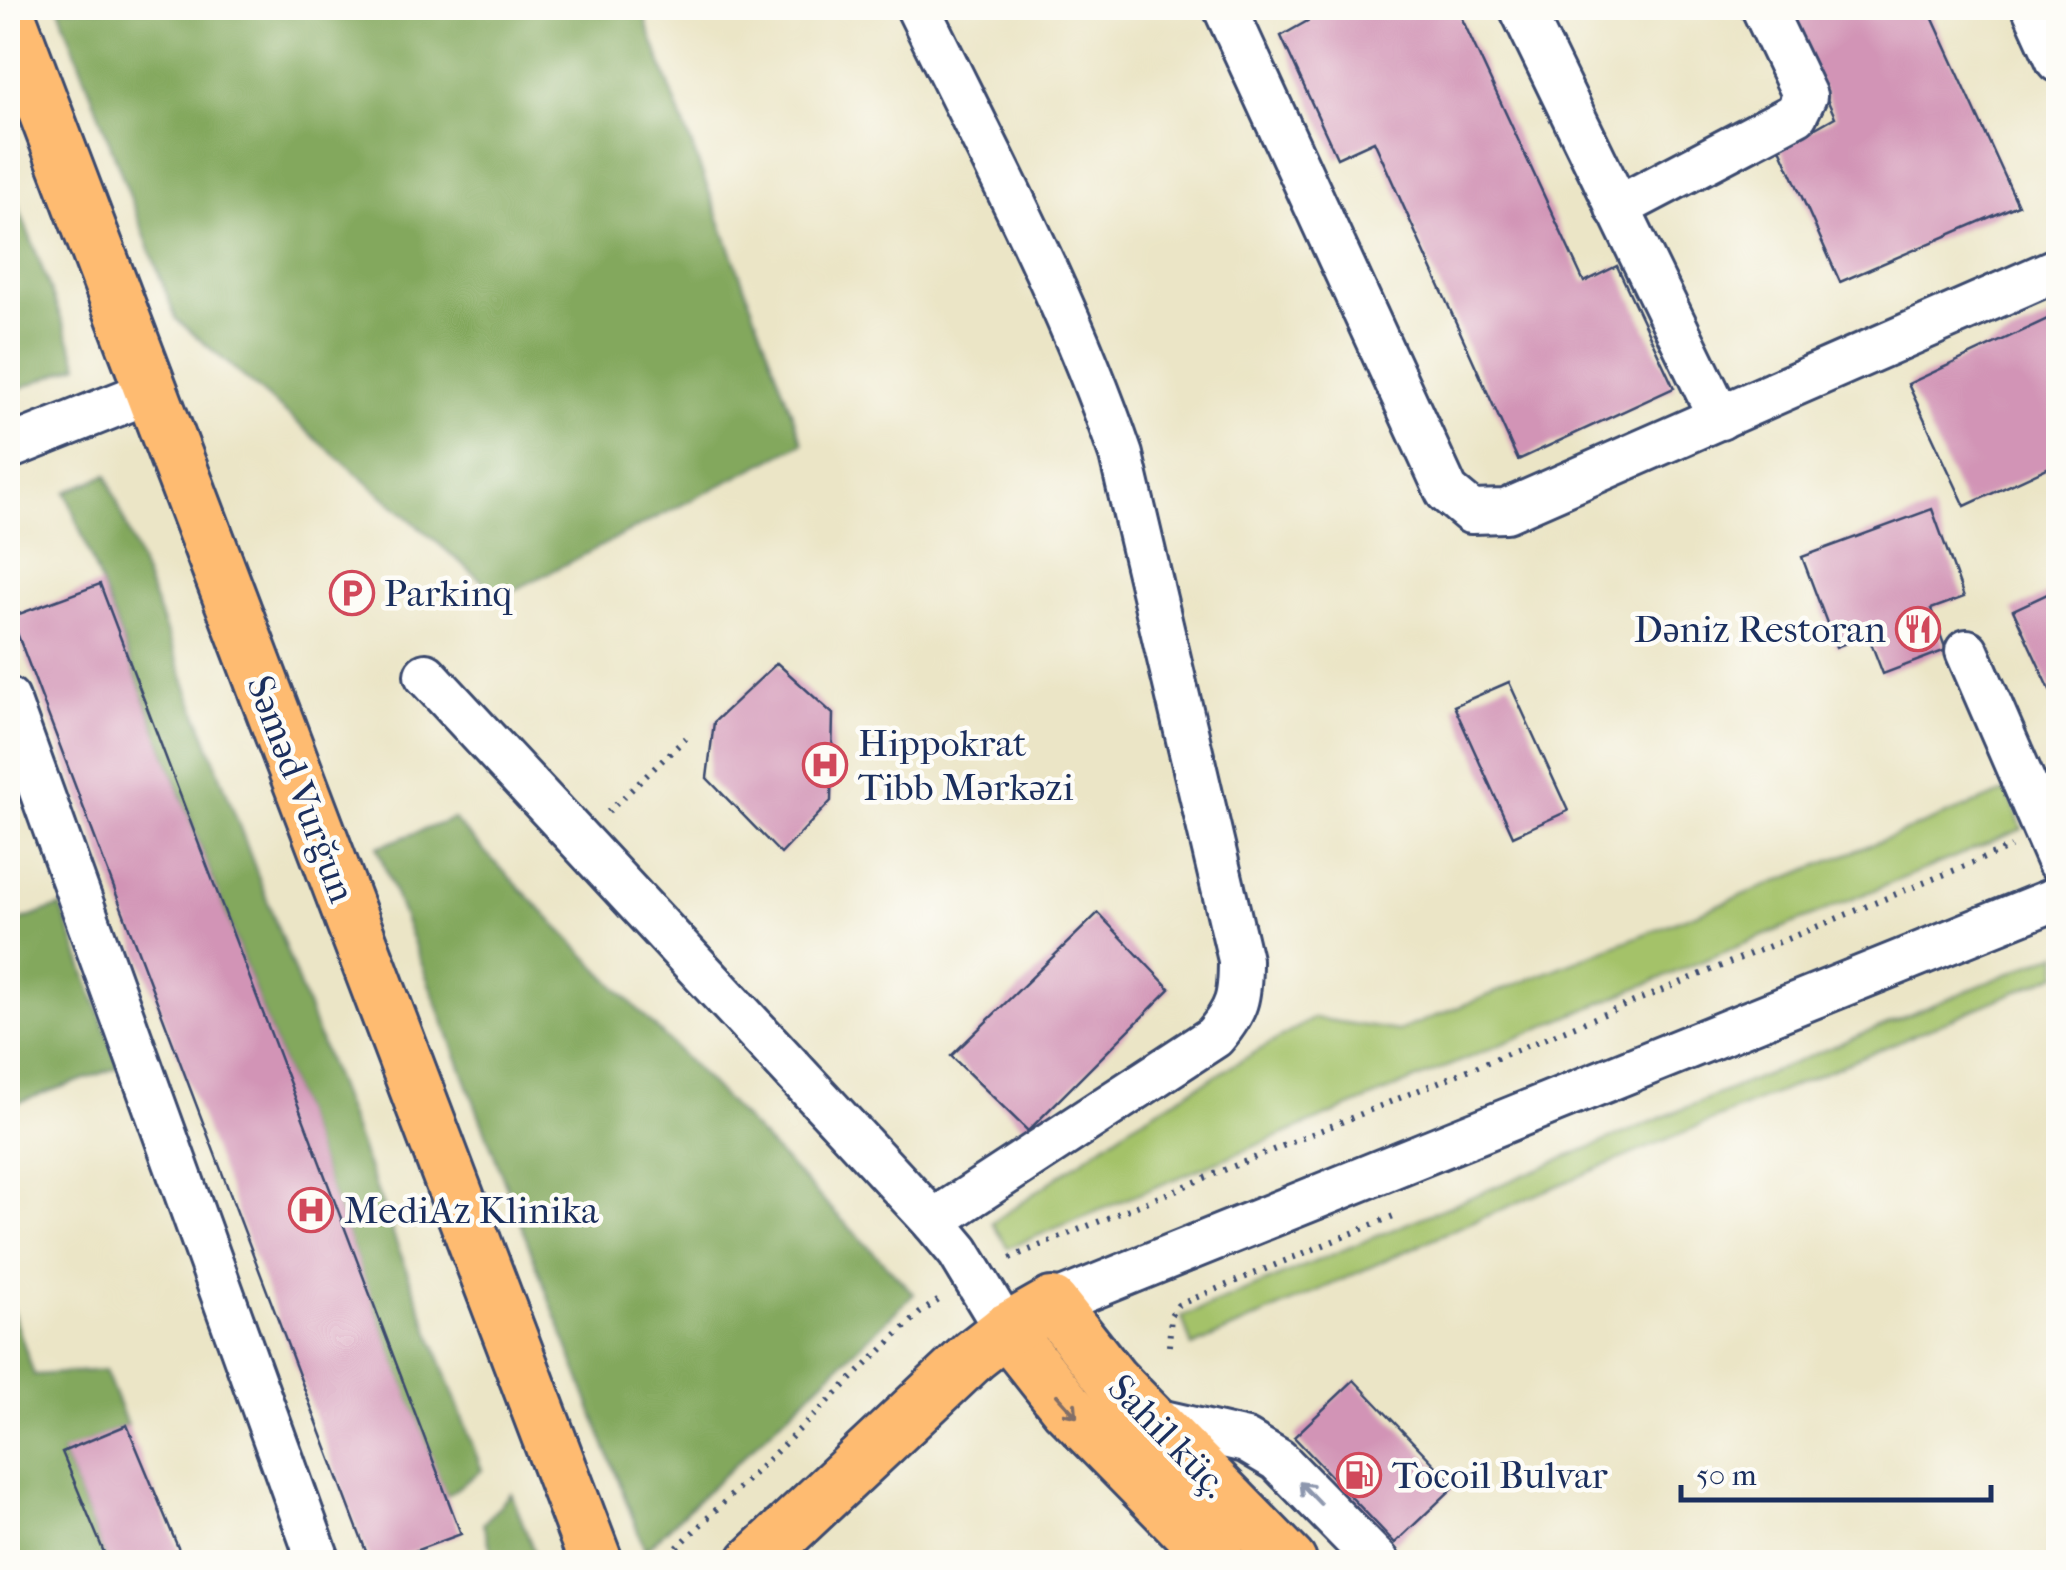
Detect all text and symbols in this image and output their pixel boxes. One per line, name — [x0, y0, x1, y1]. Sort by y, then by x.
parking icon: Parkinq — [329, 570, 375, 616]
place label: Parkinq — [384, 571, 514, 616]
restaurant icon: Dəniz Restoran — [1895, 606, 1941, 652]
place label: Dəniz Restoran — [1634, 607, 1886, 652]
street label: Səməd Vurğun — [237, 669, 365, 909]
place label: Hippokrat Tibb Mərkəzi — [858, 721, 1074, 810]
hospital icon: Hippokrat Tibb Mərkəzi — [802, 742, 848, 788]
hospital icon: MediAz Klinika — [288, 1187, 334, 1233]
place label: MediAz Klinika — [344, 1188, 599, 1233]
street label: Sahil küç. — [1098, 1365, 1238, 1507]
one-way arrow — [1055, 1393, 1078, 1418]
scale bar — [1681, 1440, 1991, 1502]
fuel station icon: Tocoil Bulvar — [1336, 1452, 1382, 1498]
place label: Tocoil Bulvar — [1392, 1453, 1608, 1498]
text: 50 m — [1696, 1458, 1757, 1493]
one-way arrow — [1298, 1481, 1322, 1505]

